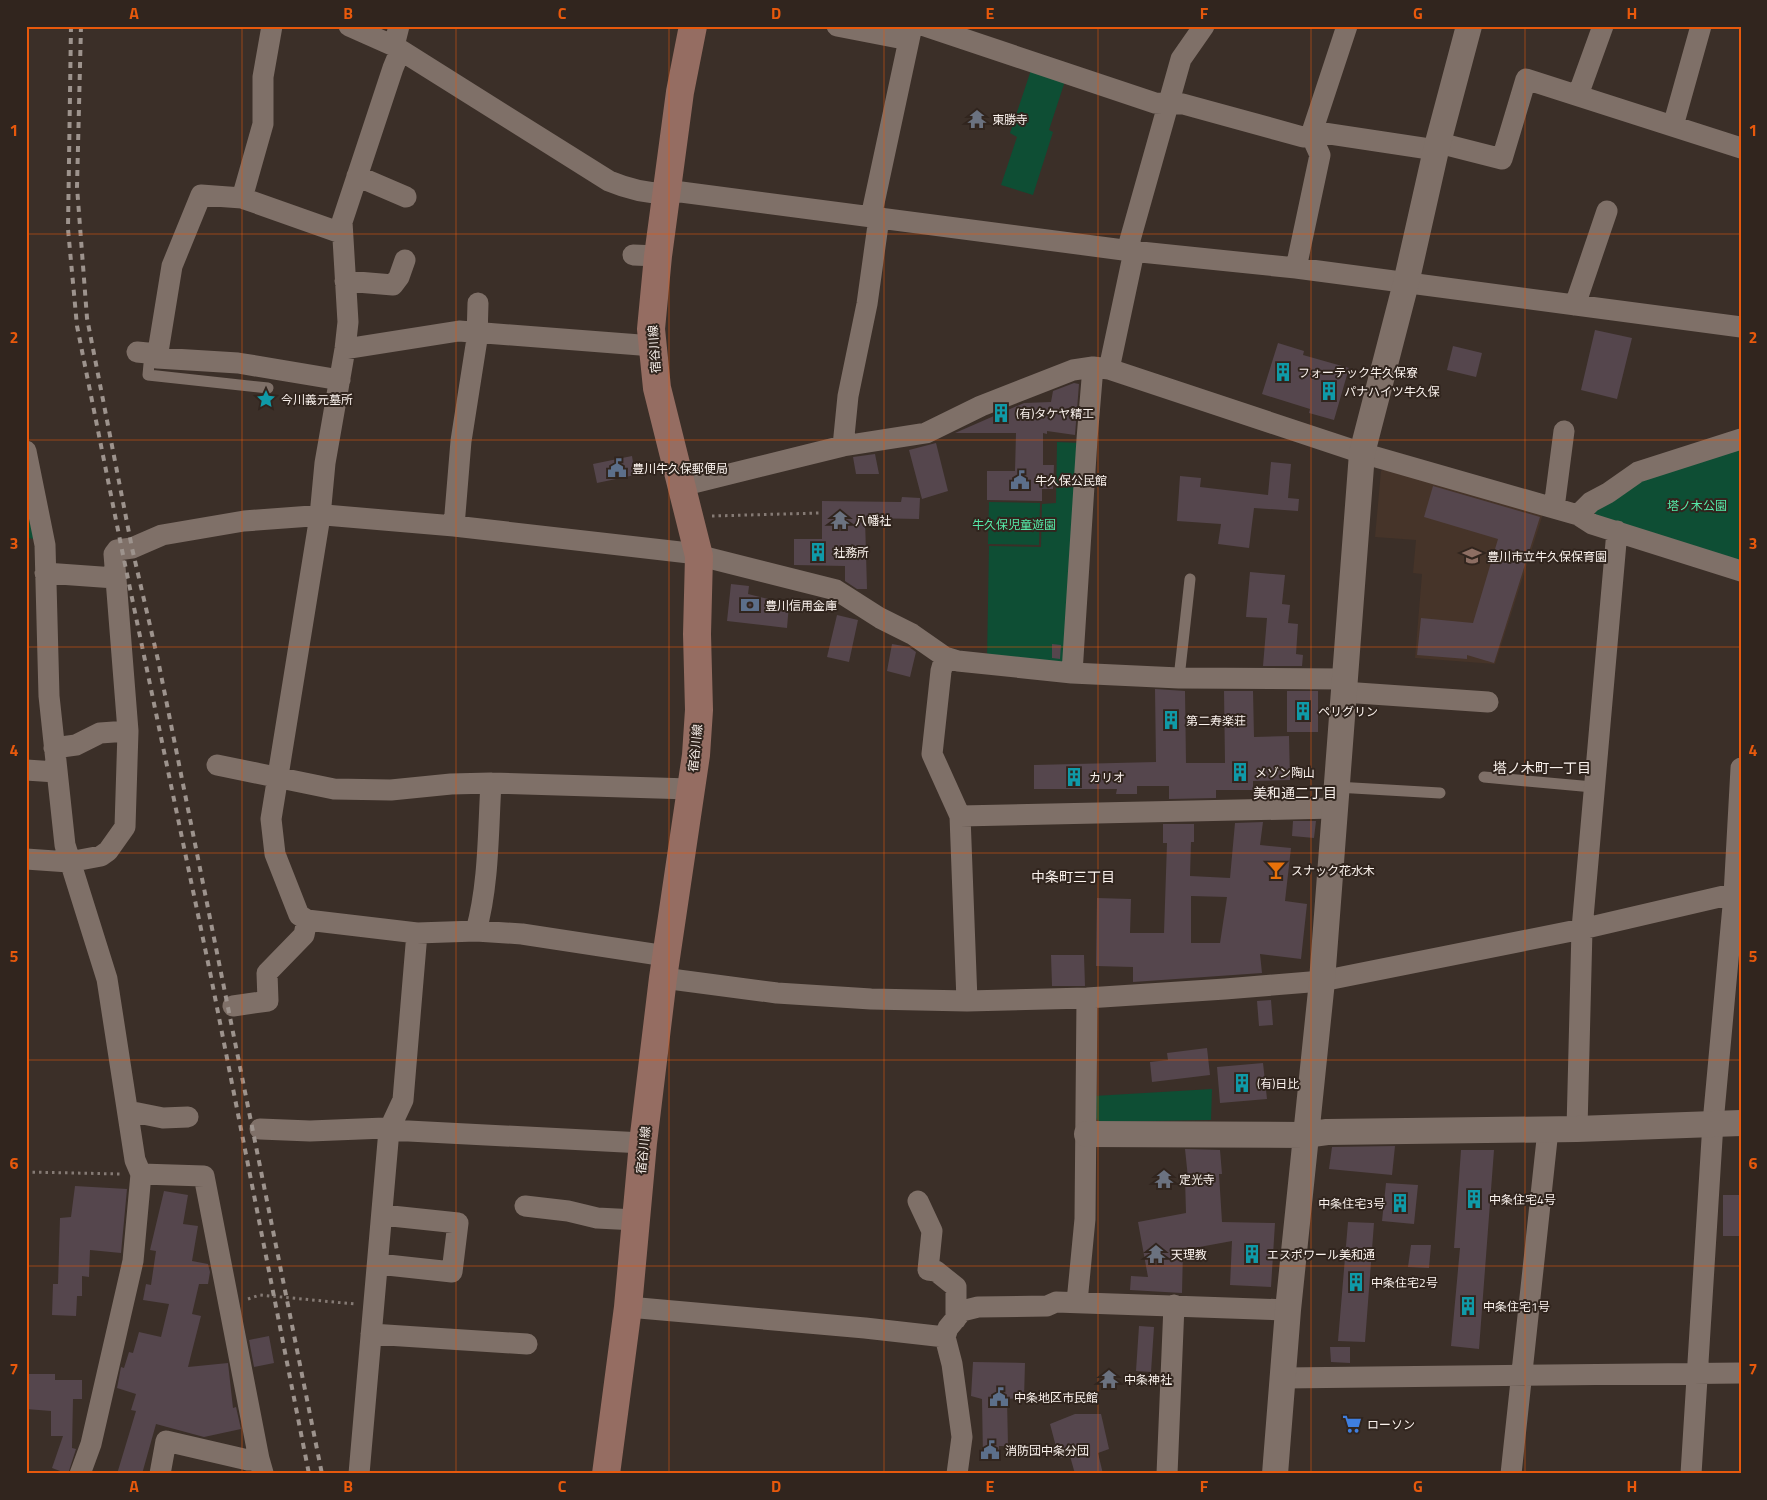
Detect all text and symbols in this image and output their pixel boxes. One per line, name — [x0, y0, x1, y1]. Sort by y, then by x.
text: A — [129, 1, 139, 25]
text: B — [343, 1, 353, 25]
text: C — [558, 1, 567, 25]
text: D — [771, 1, 781, 25]
text: E — [986, 1, 995, 25]
text: F — [1200, 1, 1209, 25]
text: G — [1413, 1, 1423, 25]
text: H — [1627, 1, 1637, 25]
temple icon: 東勝寺 — [966, 108, 988, 130]
place label: 東勝寺 — [992, 110, 1028, 129]
text: 1 — [10, 118, 18, 142]
text: 1 — [1749, 118, 1757, 142]
street label: 宿谷川線 — [643, 324, 665, 374]
text: 2 — [10, 325, 18, 349]
text: 2 — [1749, 325, 1757, 349]
building icon: フォーテック牛久保寮 — [1272, 361, 1294, 383]
place label: フォーテック牛久保寮 — [1298, 363, 1418, 382]
building icon: パナハイツ牛久保 — [1318, 380, 1340, 402]
place label: パナハイツ牛久保 — [1344, 382, 1440, 401]
place icon: 今川義元墓所 — [255, 388, 277, 410]
place label: 今川義元墓所 — [281, 390, 353, 409]
building icon: (有)タケヤ精工 — [990, 402, 1012, 424]
place label: (有)タケヤ精工 — [1016, 404, 1094, 423]
public building icon: 豊川牛久保郵便局 — [606, 457, 628, 479]
place label: 豊川牛久保郵便局 — [632, 459, 728, 478]
public building icon: 牛久保公民館 — [1009, 469, 1031, 491]
place label: 牛久保公民館 — [1035, 471, 1107, 490]
park label: 塔ノ木公園 — [1667, 496, 1727, 515]
temple icon: 八幡社 — [829, 509, 851, 531]
place label: 八幡社 — [855, 511, 891, 530]
park label: 牛久保児童遊園 — [972, 515, 1056, 534]
text: 3 — [10, 531, 18, 555]
text: 3 — [1749, 531, 1757, 555]
building icon: 社務所 — [807, 541, 829, 563]
place label: 社務所 — [833, 543, 869, 562]
school or university icon: 豊川市立牛久保保育園 — [1461, 545, 1483, 567]
place label: 豊川市立牛久保保育園 — [1487, 547, 1607, 566]
bank icon: 豊川信用金庫 — [739, 594, 761, 616]
place label: 豊川信用金庫 — [765, 596, 837, 615]
building icon: ペリグリン — [1292, 700, 1314, 722]
place label: ペリグリン — [1318, 702, 1378, 721]
building icon: 第二寿楽荘 — [1160, 709, 1182, 731]
place label: 第二寿楽荘 — [1186, 711, 1246, 730]
street label: 宿谷川線 — [683, 723, 707, 773]
text: 4 — [10, 738, 19, 762]
text: 4 — [1749, 738, 1758, 762]
district label: 塔ノ木町一丁目 — [1493, 757, 1591, 778]
building icon: メゾン陶山 — [1229, 761, 1251, 783]
place label: メゾン陶山 — [1255, 763, 1315, 782]
building icon: カリオ — [1063, 766, 1085, 788]
place label: カリオ — [1089, 768, 1125, 787]
district label: 美和通二丁目 — [1253, 782, 1337, 803]
bar icon: スナック花水木 — [1265, 859, 1287, 881]
place label: スナック花水木 — [1291, 861, 1375, 880]
district label: 中条町三丁目 — [1031, 866, 1115, 887]
text: 5 — [10, 944, 19, 968]
text: 5 — [1749, 944, 1758, 968]
building icon: (有)日比 — [1231, 1072, 1253, 1094]
place label: (有)日比 — [1257, 1074, 1299, 1093]
street label: 宿谷川線 — [631, 1125, 655, 1175]
text: 6 — [10, 1151, 19, 1175]
text: 6 — [1749, 1151, 1758, 1175]
temple icon: 定光寺 — [1153, 1168, 1175, 1190]
place label: 定光寺 — [1179, 1170, 1215, 1189]
building icon: 中条住宅4号 — [1463, 1188, 1485, 1210]
place label: 中条住宅4号 — [1489, 1190, 1556, 1209]
building icon: 中条住宅3号 — [1389, 1192, 1411, 1214]
place label: 中条住宅3号 — [1318, 1194, 1385, 1213]
temple icon: 天理教 — [1145, 1243, 1167, 1265]
building icon: エスポワール美和通 — [1241, 1243, 1263, 1265]
place label: 天理教 — [1171, 1245, 1207, 1264]
place label: エスポワール美和通 — [1267, 1245, 1375, 1264]
building icon: 中条住宅2号 — [1345, 1271, 1367, 1293]
place label: 中条住宅2号 — [1371, 1273, 1438, 1292]
building icon: 中条住宅1号 — [1457, 1295, 1479, 1317]
place label: 中条住宅1号 — [1483, 1297, 1550, 1316]
text: 7 — [10, 1357, 18, 1381]
text: 7 — [1749, 1357, 1757, 1381]
temple icon: 中条神社 — [1098, 1368, 1120, 1390]
place label: 中条神社 — [1124, 1370, 1172, 1389]
public building icon: 中条地区市民館 — [988, 1386, 1010, 1408]
place label: 中条地区市民館 — [1014, 1388, 1098, 1407]
supermarket icon: ローソン — [1341, 1413, 1363, 1435]
place label: ローソン — [1367, 1415, 1415, 1434]
public building icon: 消防団中条分団 — [979, 1439, 1001, 1461]
place label: 消防団中条分団 — [1005, 1441, 1089, 1460]
text: A — [129, 1474, 139, 1498]
text: B — [343, 1474, 353, 1498]
text: C — [558, 1474, 567, 1498]
text: D — [771, 1474, 781, 1498]
text: E — [986, 1474, 995, 1498]
text: F — [1200, 1474, 1209, 1498]
text: G — [1413, 1474, 1423, 1498]
text: H — [1627, 1474, 1637, 1498]

